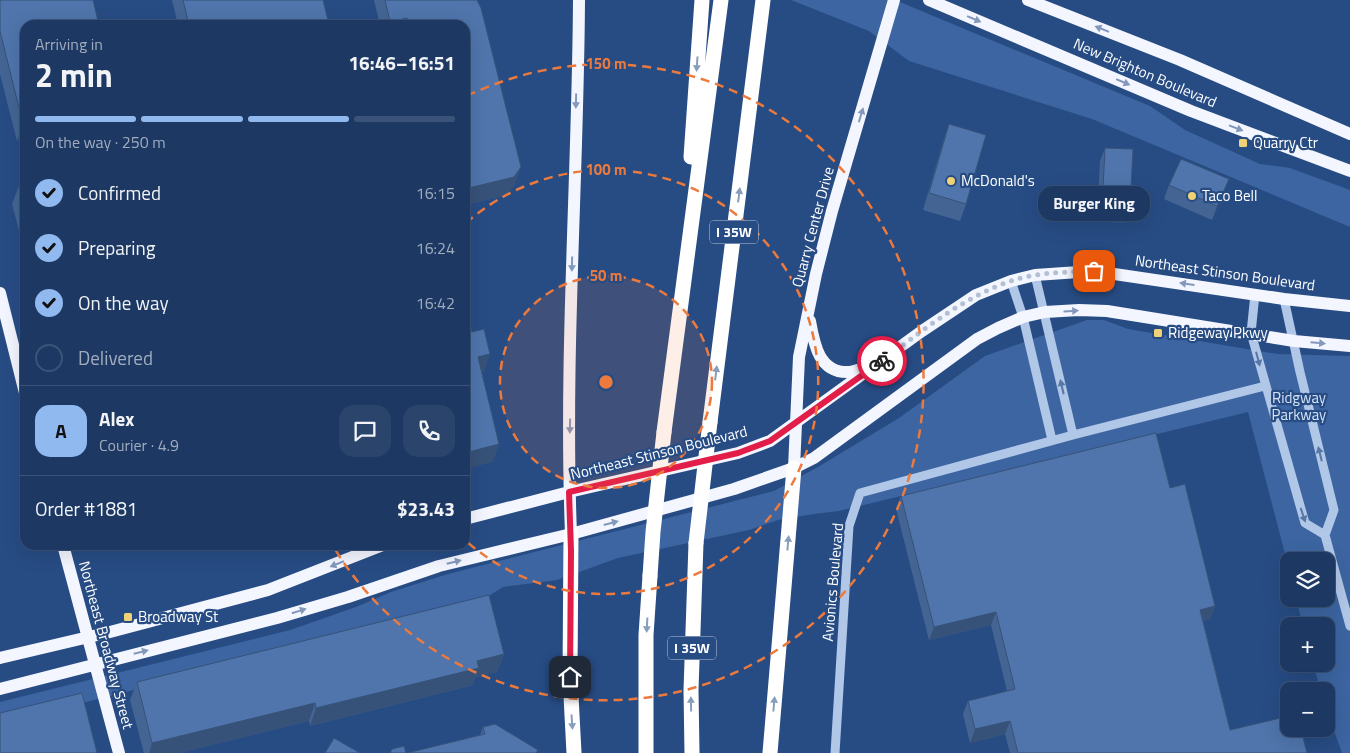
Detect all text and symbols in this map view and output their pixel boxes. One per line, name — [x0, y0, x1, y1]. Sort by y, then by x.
one-way arrow — [967, 15, 982, 23]
one-way arrow — [1095, 25, 1109, 33]
text: Arriving in — [35, 32, 103, 56]
street label: New Brighton Boulevard — [1070, 32, 1221, 113]
text: 16:46–16:51 — [348, 48, 455, 77]
text: 2 min — [35, 51, 113, 99]
text: 150 m — [585, 52, 627, 75]
one-way arrow — [693, 57, 701, 73]
one-way arrow — [1116, 79, 1130, 87]
one-way arrow — [572, 93, 580, 109]
one-way arrow — [857, 107, 865, 122]
one-way arrow — [1229, 125, 1244, 132]
text: On the way · 250 m — [35, 130, 166, 154]
place label: Quarry Ctr — [1253, 131, 1318, 154]
marker: Quarry Ctr — [1237, 137, 1249, 149]
text: 100 m — [585, 158, 627, 181]
street label: Quarry Center Drive — [785, 164, 840, 290]
place label: McDonald's — [961, 169, 1035, 192]
marker: McDonald's — [945, 175, 957, 187]
text: Confirmed — [78, 178, 161, 207]
icon: check — [35, 179, 63, 207]
text: 16:15 — [416, 181, 455, 205]
place label: Taco Bell — [1202, 184, 1258, 207]
one-way arrow — [735, 186, 743, 202]
callout: Burger King — [1038, 186, 1150, 221]
marker: Taco Bell — [1186, 190, 1198, 202]
text: Burger King — [1053, 191, 1135, 215]
road number: I 35W — [710, 220, 758, 243]
text: Preparing — [78, 233, 155, 262]
icon: check — [35, 234, 63, 262]
text: 16:24 — [416, 236, 455, 260]
street label: Northeast Stinson Boulevard — [1134, 248, 1317, 297]
pin — [1073, 250, 1115, 292]
one-way arrow — [568, 256, 576, 272]
icon: bag — [1080, 257, 1108, 285]
text: 50 m — [590, 264, 622, 287]
one-way arrow — [1178, 280, 1194, 288]
text: On the way — [78, 288, 169, 317]
icon: check — [35, 289, 63, 317]
text: 16:42 — [416, 291, 455, 315]
one-way arrow — [1063, 306, 1079, 314]
place label: Ridgeway Pkwy — [1168, 321, 1268, 344]
marker: Ridgeway Pkwy — [1152, 327, 1164, 339]
courier — [857, 336, 907, 386]
one-way arrow — [1311, 339, 1327, 347]
text: Delivered — [78, 343, 153, 372]
icon: bike — [868, 347, 896, 375]
one-way arrow — [1254, 351, 1262, 367]
one-way arrow — [712, 365, 720, 381]
centre of rings — [597, 373, 615, 391]
one-way arrow — [1058, 380, 1066, 395]
park label: Ridgway Parkway — [1272, 386, 1326, 426]
text: Alex — [99, 404, 134, 433]
button: chat — [339, 405, 391, 457]
button: phone — [403, 405, 455, 457]
text: A — [55, 416, 67, 445]
one-way arrow — [566, 418, 574, 434]
street label: Northeast Stinson Boulevard — [568, 419, 750, 486]
text: Courier · 4.9 — [99, 433, 179, 457]
one-way arrow — [1316, 447, 1324, 462]
text: Order #1881 — [35, 494, 137, 523]
text: $23.43 — [397, 494, 455, 523]
one-way arrow — [1300, 508, 1308, 523]
one-way arrow — [604, 518, 619, 526]
street label: Avionics Boulevard — [816, 522, 849, 642]
one-way arrow — [785, 534, 793, 550]
map controls — [1280, 552, 1335, 737]
button: layers — [1280, 552, 1335, 607]
street label: Northeast Broadway Street — [73, 558, 140, 732]
one-way arrow — [446, 558, 461, 566]
one-way arrow — [330, 560, 345, 568]
place label: Broadway St — [138, 605, 219, 628]
one-way arrow — [291, 607, 306, 615]
marker: Broadway St — [122, 611, 134, 623]
one-way arrow — [643, 617, 651, 633]
button: + — [1280, 617, 1335, 672]
road number: I 35W — [668, 636, 716, 660]
one-way arrow — [134, 648, 149, 656]
pin — [549, 656, 591, 698]
icon: home — [556, 663, 584, 691]
button: − — [1280, 682, 1335, 737]
one-way arrow — [687, 696, 695, 712]
one-way arrow — [771, 696, 779, 712]
one-way arrow — [569, 714, 577, 730]

